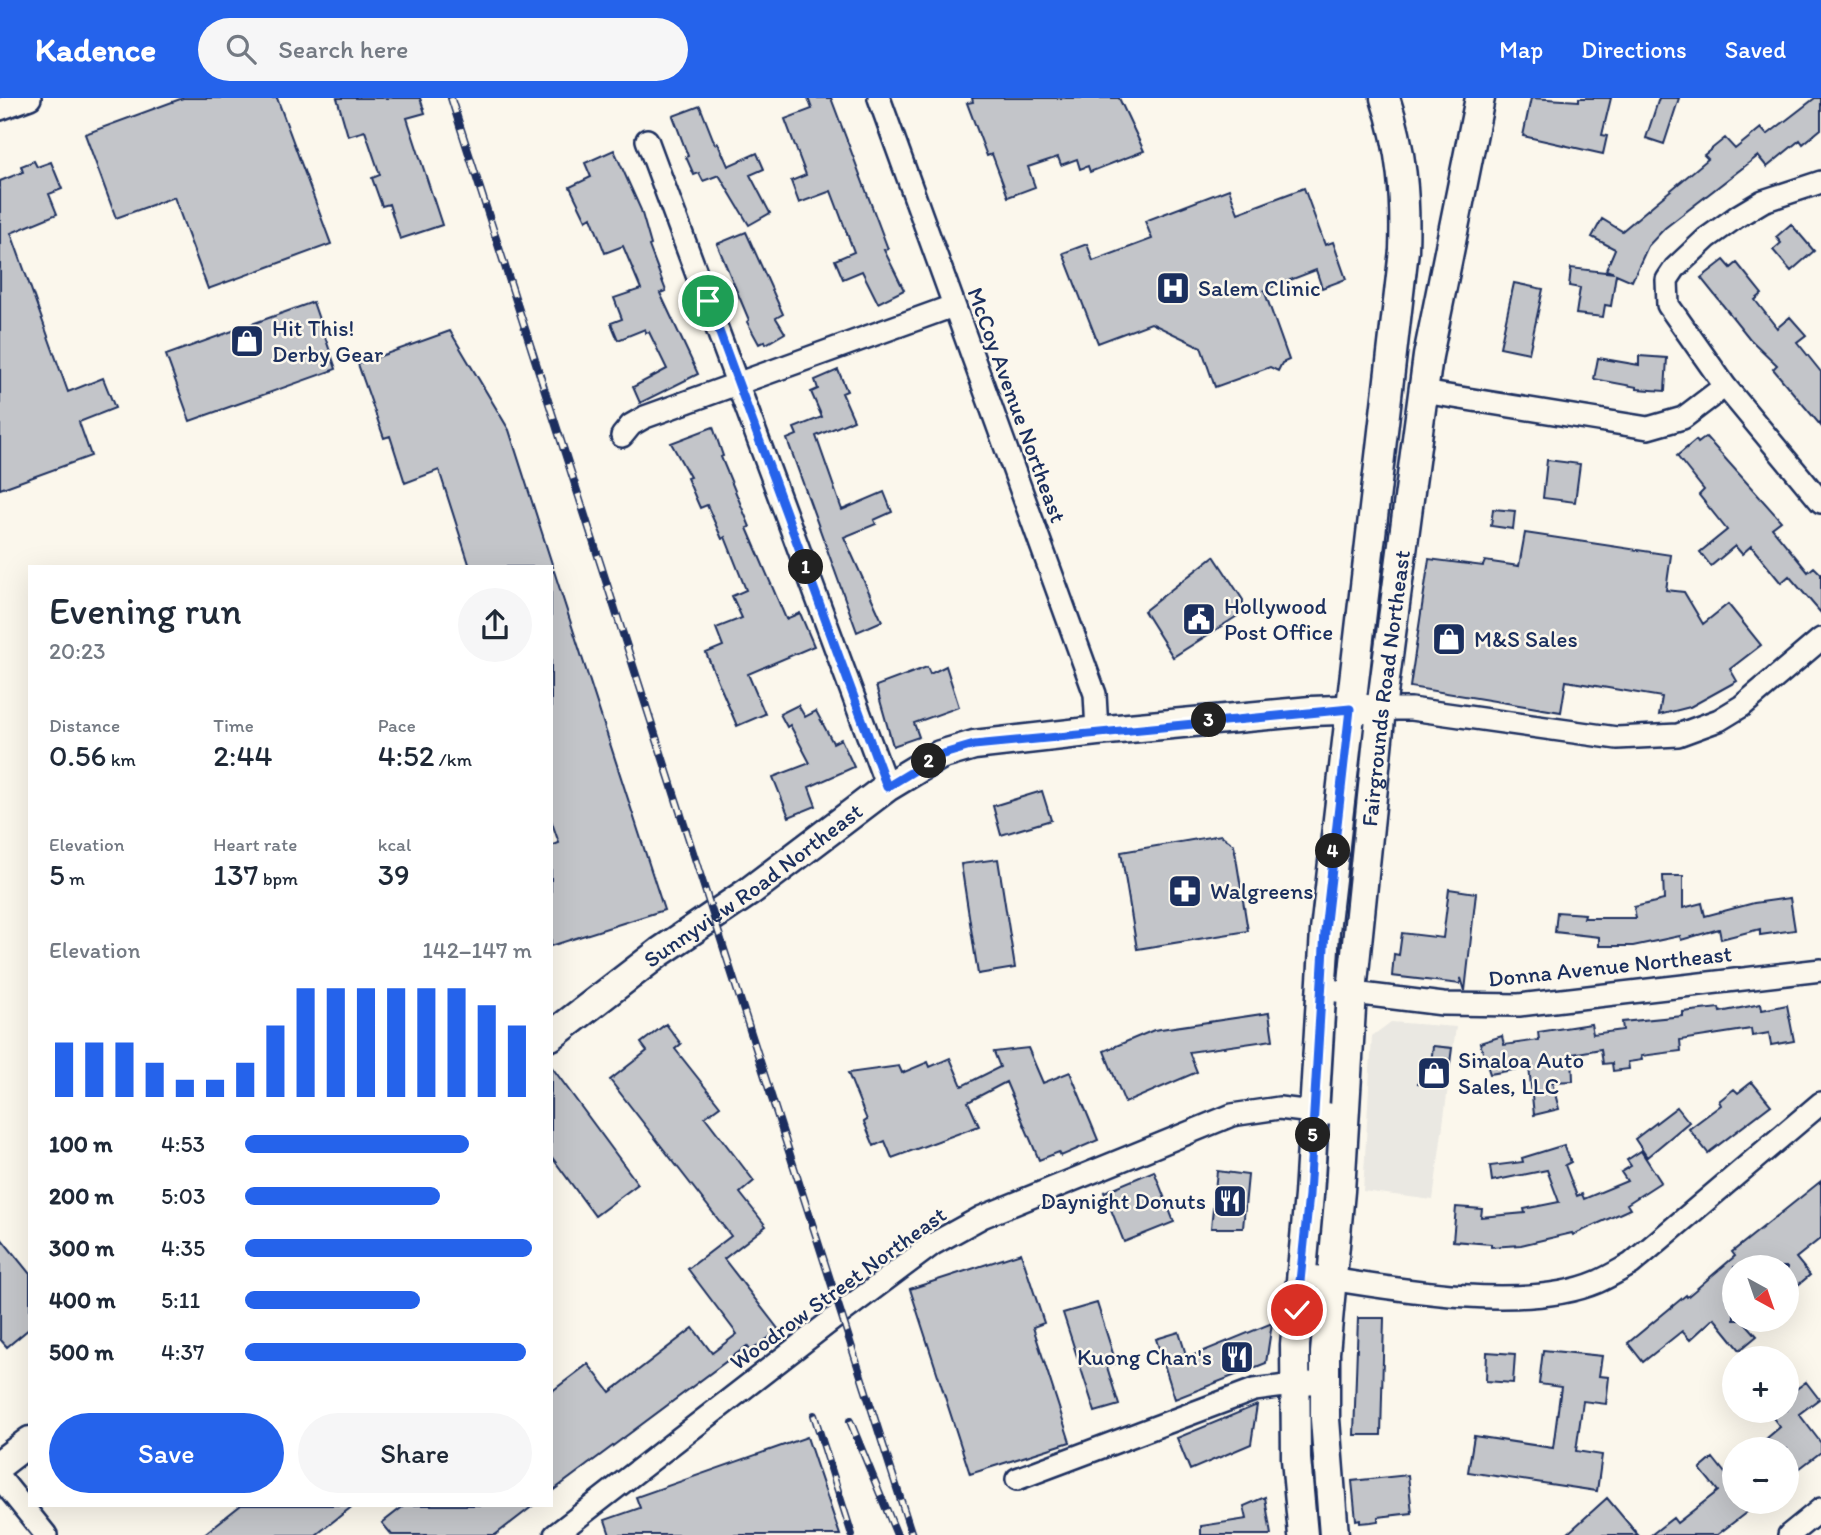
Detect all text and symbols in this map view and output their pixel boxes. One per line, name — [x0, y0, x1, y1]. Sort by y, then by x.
search box — [198, 18, 688, 81]
text: Kadence — [35, 30, 156, 69]
icon: search — [222, 30, 260, 68]
text: Search here — [278, 33, 409, 65]
text: Map — [1499, 35, 1543, 64]
text: Directions — [1581, 35, 1687, 64]
text: Saved — [1725, 35, 1786, 64]
hospital icon: Salem Clinic — [1154, 269, 1192, 307]
pin — [678, 271, 738, 331]
place label: Salem Clinic — [1198, 274, 1321, 302]
icon: arrive — [689, 282, 727, 320]
street label: McCoy Avenue Northeast — [961, 283, 1073, 527]
place label: Hit This! Derby Gear — [272, 314, 383, 368]
shop icon: Hit This! Derby Gear — [228, 322, 266, 360]
street label: Fairgrounds Road Northeast — [1355, 548, 1416, 828]
pin: 1 — [788, 550, 824, 584]
text: 1 — [801, 555, 810, 578]
text: Evening run — [49, 588, 242, 634]
button: share — [458, 588, 532, 662]
place label: Hollywood Post Office — [1224, 592, 1333, 646]
public building icon: Hollywood Post Office — [1180, 600, 1218, 638]
shop icon: M&S Sales — [1430, 620, 1468, 658]
place label: M&S Sales — [1474, 625, 1578, 653]
text: 20:23 — [49, 637, 106, 665]
pin: 3 — [1192, 702, 1226, 738]
text: 3 — [1203, 708, 1214, 731]
text: Distance — [49, 714, 120, 737]
text: Time — [213, 714, 254, 737]
text: Pace — [378, 714, 416, 737]
text: 0.56 — [49, 737, 106, 774]
text: 2:44 — [213, 737, 273, 774]
text: 4:52 — [378, 737, 435, 774]
pin: 2 — [912, 744, 946, 778]
text: km — [106, 748, 136, 771]
text: /km — [435, 748, 472, 771]
text: 2 — [924, 749, 934, 772]
street label: Sunnyview Road Northeast — [638, 797, 868, 974]
text: Elevation — [49, 833, 125, 856]
text: Heart rate — [213, 833, 297, 856]
text: kcal — [378, 833, 411, 856]
pin: 4 — [1316, 834, 1350, 868]
text: 4 — [1327, 839, 1338, 862]
text: 5 — [49, 856, 65, 893]
text: 137 — [213, 856, 258, 893]
text: 39 — [378, 856, 410, 893]
text: m — [65, 867, 85, 890]
text: bpm — [258, 867, 298, 890]
pharmacy icon: Walgreens — [1166, 872, 1204, 910]
place label: Walgreens — [1210, 877, 1313, 905]
text: Elevation — [49, 936, 140, 964]
text: 142–147 m — [422, 936, 532, 964]
street label: Donna Avenue Northeast — [1487, 939, 1734, 993]
place label: Sinaloa Auto Sales, LLC — [1458, 1046, 1584, 1100]
shop icon: Sinaloa Auto Sales, LLC — [1415, 1054, 1453, 1092]
pin: 5 — [1296, 1118, 1330, 1152]
text: 5 — [1308, 1123, 1317, 1146]
text: 100 m — [49, 1130, 113, 1158]
text: 4:53 — [161, 1130, 205, 1158]
text: 200 m — [49, 1182, 114, 1210]
text: 5:03 — [161, 1182, 205, 1210]
restaurant icon: Daynight Donuts — [1211, 1182, 1249, 1220]
place label: Daynight Donuts — [1041, 1187, 1206, 1215]
street label: Woodrow Street Northeast — [724, 1200, 952, 1376]
text: 300 m — [49, 1234, 114, 1262]
text: 4:35 — [161, 1234, 205, 1262]
north arrow — [1722, 1255, 1799, 1332]
map controls — [1722, 1255, 1799, 1514]
pin — [1267, 1280, 1327, 1340]
text: 400 m — [49, 1286, 116, 1314]
text: 5:11 — [161, 1286, 200, 1314]
icon: check — [1278, 1291, 1316, 1329]
text: 500 m — [49, 1338, 114, 1366]
text: 4:37 — [161, 1338, 204, 1366]
restaurant icon: Kuong Chan's — [1218, 1338, 1256, 1376]
place label: Kuong Chan's — [1077, 1343, 1212, 1371]
button: + — [1722, 1346, 1799, 1423]
button: Save — [49, 1413, 284, 1493]
button: Share — [298, 1413, 532, 1493]
button: − — [1722, 1437, 1799, 1514]

